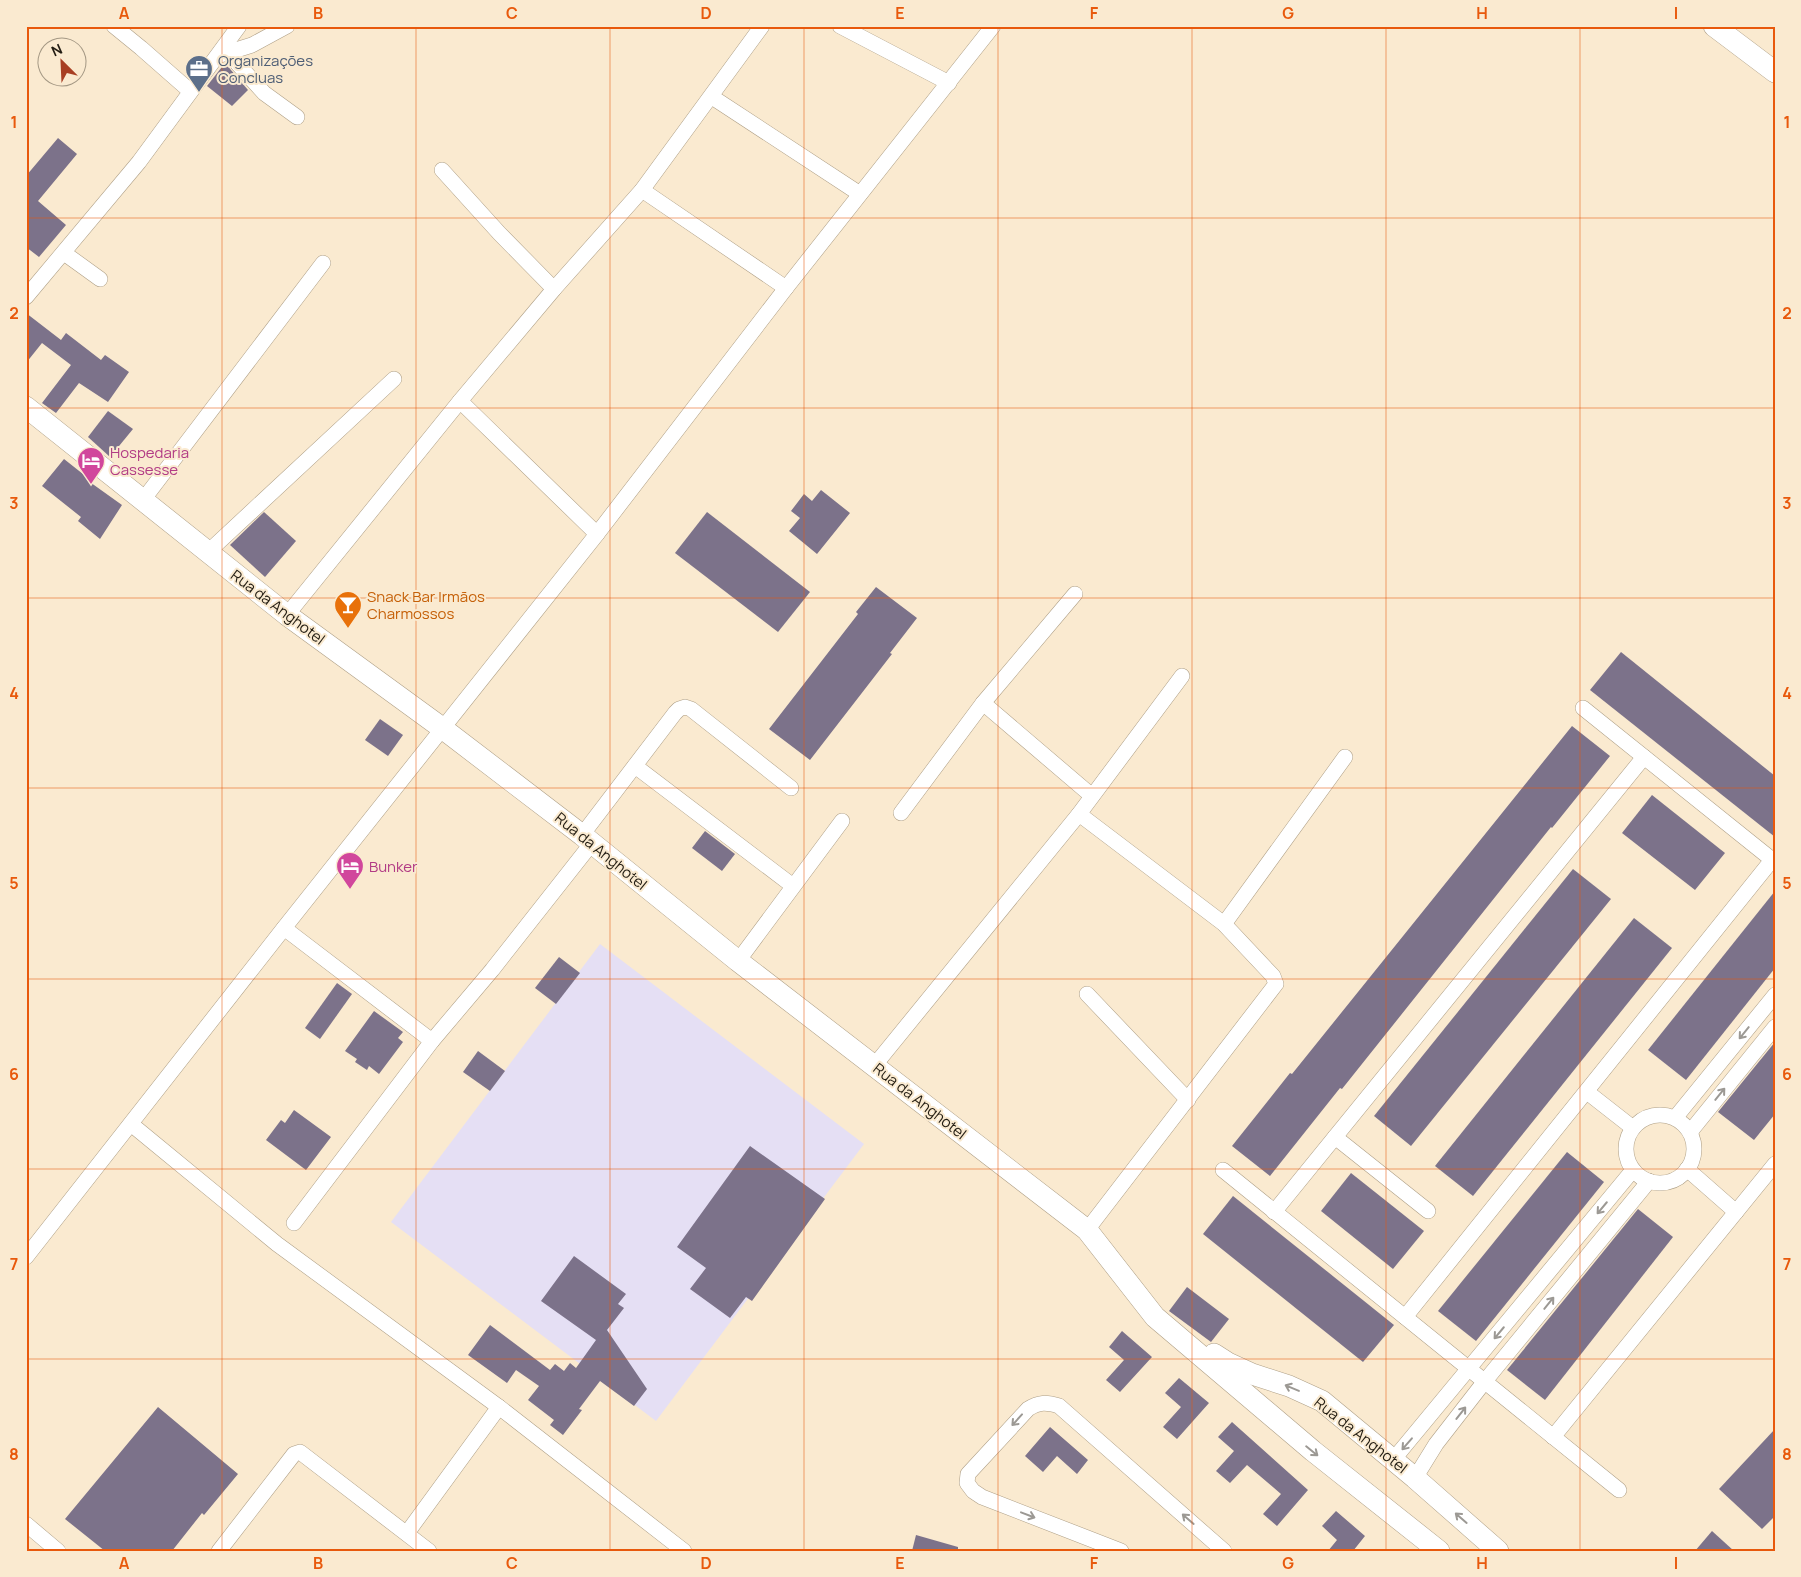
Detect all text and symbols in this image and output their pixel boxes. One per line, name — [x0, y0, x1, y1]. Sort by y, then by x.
text: A — [119, 2, 130, 24]
text: B — [313, 2, 323, 24]
text: C — [506, 2, 518, 24]
text: D — [700, 2, 712, 24]
text: E — [895, 2, 905, 24]
text: F — [1090, 2, 1099, 24]
text: G — [1282, 2, 1294, 24]
text: H — [1476, 2, 1488, 24]
text: I — [1674, 2, 1678, 24]
north arrow — [38, 38, 88, 88]
text: N — [48, 39, 65, 60]
place label: Organizações Concluas — [218, 50, 313, 88]
office icon: Organizações Concluas — [184, 54, 214, 93]
text: 1 — [10, 111, 18, 133]
text: 1 — [1783, 111, 1791, 133]
text: 2 — [9, 302, 19, 324]
text: 2 — [1782, 302, 1792, 324]
place label: Hospedaria Cassesse — [110, 442, 189, 480]
hotel icon: Hospedaria Cassesse — [76, 446, 106, 485]
text: 3 — [9, 492, 19, 514]
text: 3 — [1782, 492, 1792, 514]
street label: Rua da Anghotel — [227, 565, 329, 649]
place label: Snack Bar Irmãos Charmossos — [367, 586, 485, 624]
bar icon: Snack Bar Irmãos Charmossos — [333, 590, 363, 629]
text: 4 — [9, 682, 19, 704]
text: 4 — [1782, 682, 1792, 704]
street label: Rua da Anghotel — [550, 807, 652, 895]
hotel icon: Bunker — [335, 851, 365, 890]
place label: Bunker — [369, 856, 418, 877]
text: 5 — [9, 872, 19, 894]
text: 5 — [1782, 872, 1792, 894]
one-way arrow — [1739, 1026, 1750, 1039]
street label: Rua da Anghotel — [869, 1058, 971, 1144]
text: 6 — [9, 1063, 19, 1085]
text: 6 — [1782, 1063, 1792, 1085]
one-way arrow — [1715, 1088, 1726, 1101]
one-way arrow — [1597, 1201, 1608, 1214]
text: 7 — [10, 1253, 18, 1275]
text: 7 — [1783, 1253, 1791, 1275]
one-way arrow — [1543, 1297, 1554, 1310]
one-way arrow — [1494, 1326, 1505, 1339]
one-way arrow — [1285, 1382, 1300, 1392]
street label: Rua da Anghotel — [1310, 1392, 1412, 1478]
one-way arrow — [1455, 1406, 1466, 1419]
one-way arrow — [1011, 1414, 1023, 1427]
one-way arrow — [1401, 1438, 1413, 1451]
text: 8 — [9, 1443, 19, 1465]
text: 8 — [1782, 1443, 1792, 1465]
one-way arrow — [1306, 1445, 1319, 1456]
one-way arrow — [1020, 1511, 1035, 1520]
one-way arrow — [1181, 1513, 1194, 1524]
one-way arrow — [1455, 1513, 1468, 1524]
text: A — [119, 1552, 130, 1574]
text: B — [313, 1552, 323, 1574]
text: C — [506, 1552, 518, 1574]
text: D — [700, 1552, 712, 1574]
text: E — [895, 1552, 905, 1574]
text: F — [1090, 1552, 1099, 1574]
text: G — [1282, 1552, 1294, 1574]
text: H — [1476, 1552, 1488, 1574]
text: I — [1674, 1552, 1678, 1574]

